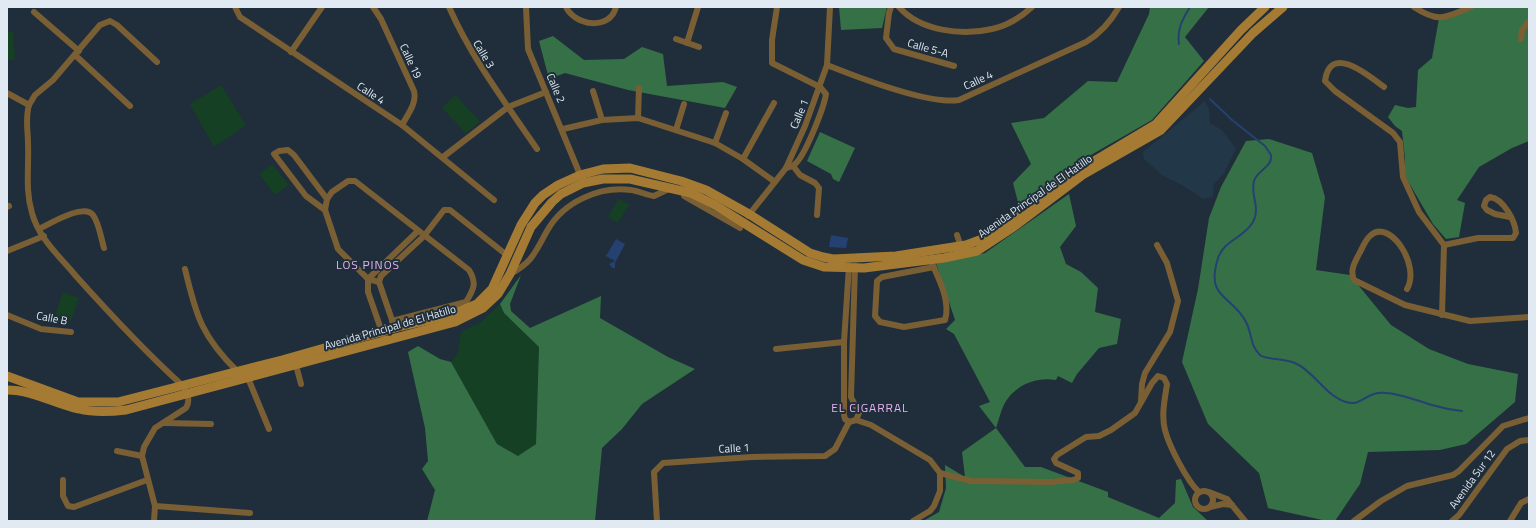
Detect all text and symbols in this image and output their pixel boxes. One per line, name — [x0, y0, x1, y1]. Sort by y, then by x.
street label: Calle 5-A — [906, 35, 951, 62]
street label: Calle 3 — [469, 37, 499, 71]
street label: Calle 19 — [396, 41, 426, 81]
street label: Calle 4 — [961, 66, 995, 94]
street label: Calle 2 — [543, 71, 569, 105]
street label: Calle 4 — [354, 78, 388, 108]
street label: Calle 1 — [786, 97, 812, 131]
street label: Avenida Principal de El Hatillo — [975, 150, 1096, 242]
district label: LOS PINOS — [336, 255, 400, 274]
street label: Avenida Principal de El Hatillo — [322, 300, 458, 353]
street label: Calle B — [35, 307, 69, 329]
district label: EL CIGARRAL — [831, 398, 909, 417]
street label: Calle 1 — [718, 439, 750, 457]
street label: Avenida Sur 12 — [1445, 446, 1499, 512]

